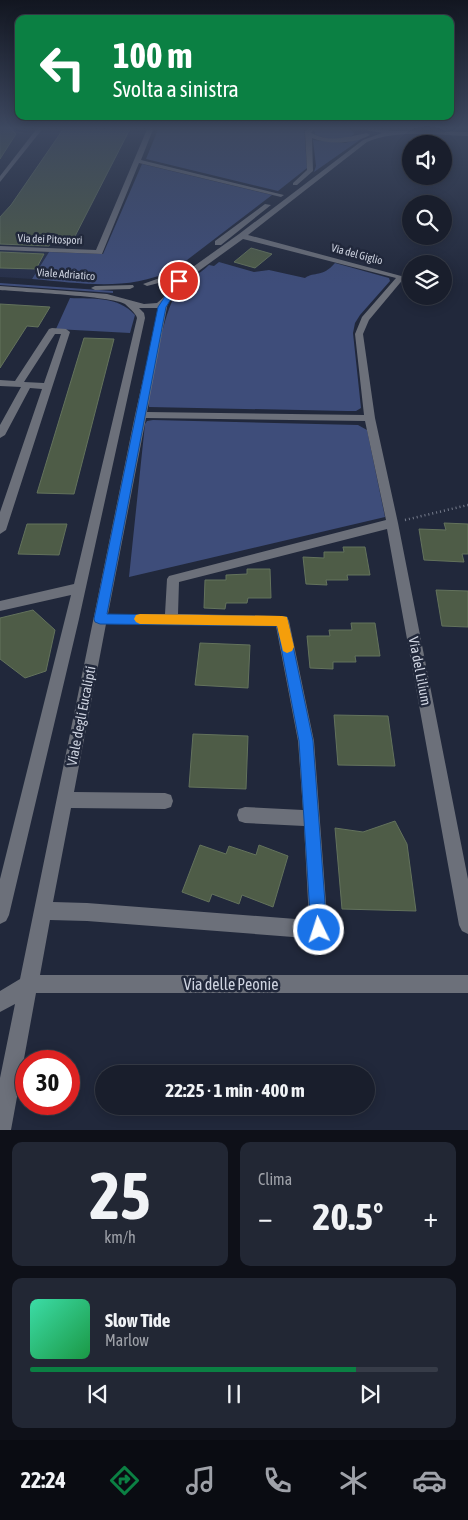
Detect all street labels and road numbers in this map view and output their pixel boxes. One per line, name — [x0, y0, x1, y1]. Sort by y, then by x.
street label: Via dei Pitospori — [17, 232, 83, 246]
street label: Via del Giglio — [330, 241, 384, 267]
street label: Viale Adriatico — [36, 266, 96, 282]
street label: Via del Lilium — [406, 635, 434, 707]
street label: Viale degli Eucalipti — [63, 665, 99, 767]
street label: Via delle Peonie — [184, 975, 278, 993]

